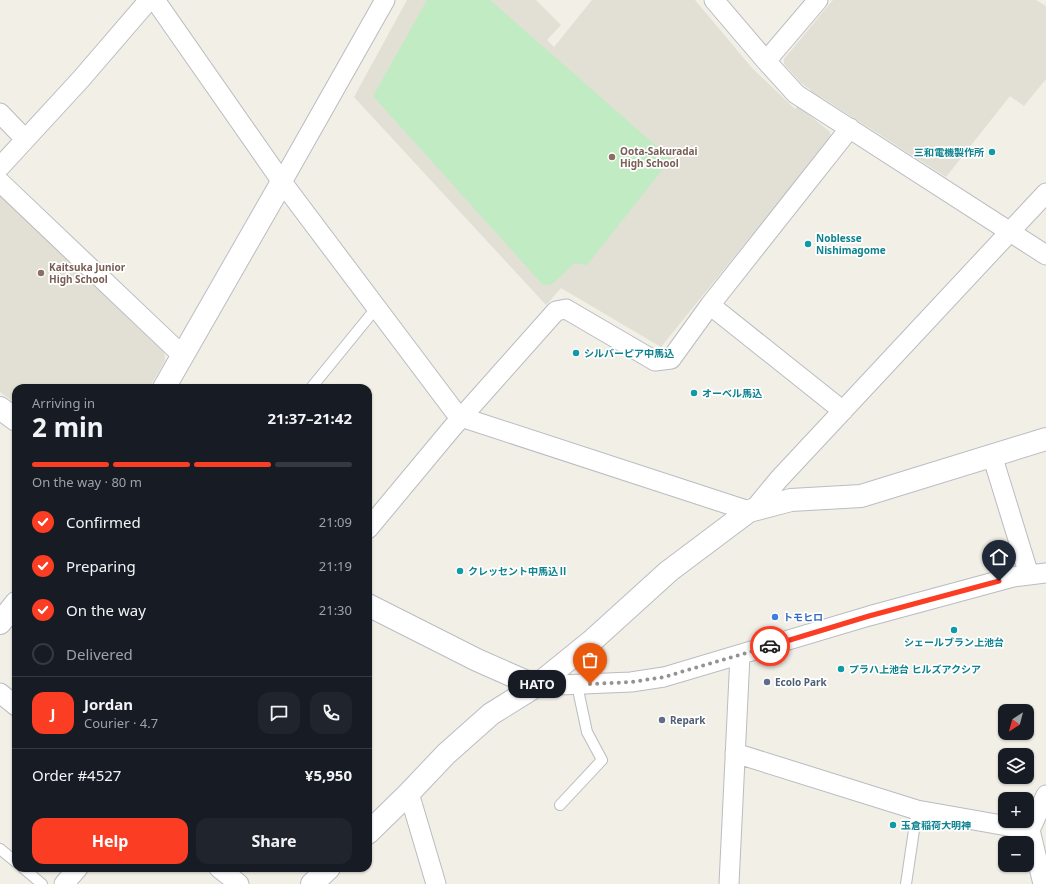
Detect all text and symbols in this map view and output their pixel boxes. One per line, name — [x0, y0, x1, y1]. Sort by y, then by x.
place label: Oota-Sakuradai High School — [620, 144, 697, 170]
place label: 三和電機製作所 — [914, 145, 984, 159]
marker: 三和電機製作所 — [987, 147, 997, 157]
marker: Oota-Sakuradai High School — [607, 152, 617, 162]
place label: Noblesse Nishimagome — [816, 231, 886, 257]
marker: Noblesse Nishimagome — [803, 239, 813, 249]
place label: Kaitsuka Junior High School — [49, 260, 126, 286]
marker: Kaitsuka Junior High School — [36, 268, 46, 278]
place label: シルバーピア中馬込 — [584, 346, 674, 360]
marker: シルバーピア中馬込 — [571, 348, 581, 358]
place label: オーベル馬込 — [702, 386, 762, 400]
marker: オーベル馬込 — [689, 388, 699, 398]
text: Arriving in — [32, 394, 95, 412]
text: 21:37–21:42 — [267, 408, 352, 428]
text: 2 min — [32, 409, 104, 445]
text: On the way · 80 m — [32, 473, 142, 491]
icon: check — [32, 511, 54, 533]
text: Confirmed — [66, 512, 141, 532]
text: 21:09 — [319, 513, 352, 531]
pin — [982, 540, 1016, 581]
icon: home — [988, 546, 1010, 568]
icon: check — [32, 555, 54, 577]
text: Preparing — [66, 556, 136, 576]
text: 21:19 — [319, 557, 352, 575]
place label: クレッセント中馬込Ⅱ — [468, 564, 568, 578]
marker: クレッセント中馬込Ⅱ — [455, 566, 465, 576]
icon: check — [32, 599, 54, 621]
text: On the way — [66, 600, 146, 620]
text: 21:30 — [319, 601, 352, 619]
place label: トモヒロ — [783, 610, 823, 624]
marker: トモヒロ — [770, 612, 780, 622]
marker: シェールブラン上池台 — [949, 625, 959, 635]
courier — [750, 626, 790, 666]
icon: car — [759, 635, 781, 657]
place label: シェールブラン上池台 — [904, 635, 1004, 649]
pin — [573, 643, 607, 684]
text: Delivered — [66, 644, 133, 664]
icon: bag — [579, 649, 601, 671]
place label: プラハ上池台 ヒルズアクシア — [849, 662, 981, 676]
marker: プラハ上池台 ヒルズアクシア — [836, 664, 846, 674]
callout: HATO — [508, 670, 566, 698]
text: HATO — [519, 675, 555, 693]
place label: Ecolo Park — [775, 675, 828, 689]
marker: Ecolo Park — [762, 677, 772, 687]
button: chat — [258, 692, 300, 734]
button: phone — [310, 692, 352, 734]
text: Jordan — [84, 694, 133, 714]
text: J — [51, 703, 55, 723]
north arrow — [998, 704, 1034, 740]
map controls — [998, 704, 1034, 872]
place label: Repark — [670, 713, 706, 727]
text: Courier · 4.7 — [84, 714, 158, 732]
marker: Repark — [657, 715, 667, 725]
button: layers — [998, 748, 1034, 784]
text: Order #4527 — [32, 765, 121, 785]
text: ¥5,950 — [305, 765, 352, 785]
button: + — [998, 792, 1034, 828]
button: Help — [32, 818, 188, 864]
button: Share — [196, 818, 352, 864]
place label: 玉倉稲荷大明神 — [901, 818, 971, 832]
marker: 玉倉稲荷大明神 — [888, 820, 898, 830]
button: − — [998, 836, 1034, 872]

